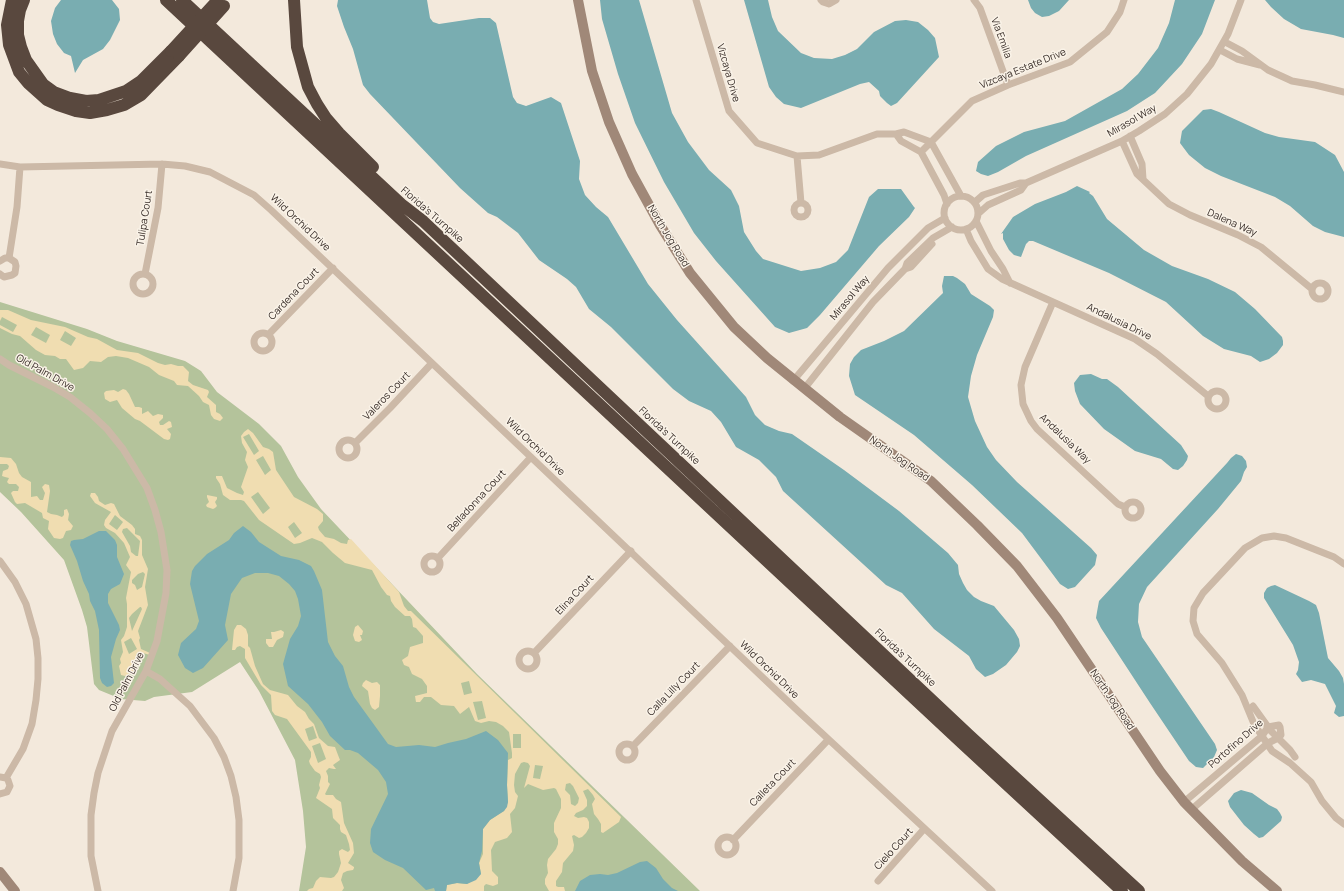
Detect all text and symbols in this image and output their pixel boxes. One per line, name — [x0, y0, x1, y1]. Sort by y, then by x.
street label: Via Emilia — [988, 16, 1014, 60]
street label: Vizcaya Drive — [714, 43, 742, 103]
street label: Vizcaya Estate Drive — [978, 46, 1068, 92]
street label: Mirasol Way — [1105, 102, 1159, 140]
street label: Florida's Turnpike — [398, 185, 466, 245]
street label: Tulipa Court — [135, 189, 155, 247]
street label: Wild Orchid Drive — [268, 192, 332, 254]
street label: North Jog Road — [645, 203, 691, 269]
street label: Dalena Way — [1205, 207, 1259, 239]
street label: Cardena Court — [266, 265, 322, 323]
street label: Mirasol Way — [828, 273, 872, 323]
street label: Andalusia Drive — [1085, 301, 1153, 343]
street label: Old Palm Drive — [14, 352, 76, 394]
street label: Valeros Court — [361, 369, 413, 423]
street label: Florida's Turnpike — [636, 405, 702, 467]
street label: Andalusia Way — [1037, 412, 1093, 466]
street label: Wild Orchid Drive — [503, 416, 567, 478]
street label: North Jog Road — [867, 434, 931, 484]
street label: Belladonna Court — [445, 468, 509, 534]
street label: Elina Court — [553, 572, 597, 618]
street label: Florida's Turnpike — [872, 627, 938, 689]
street label: Wild Orchid Drive — [737, 639, 801, 701]
street label: Old Palm Drive — [107, 650, 147, 714]
street label: Calla Lilly Court — [645, 659, 703, 719]
street label: North Jog Road — [1087, 667, 1137, 733]
street label: Portofino Drive — [1206, 717, 1266, 771]
street label: Calleta Court — [747, 757, 799, 809]
street label: Cielo Court — [872, 826, 916, 872]

